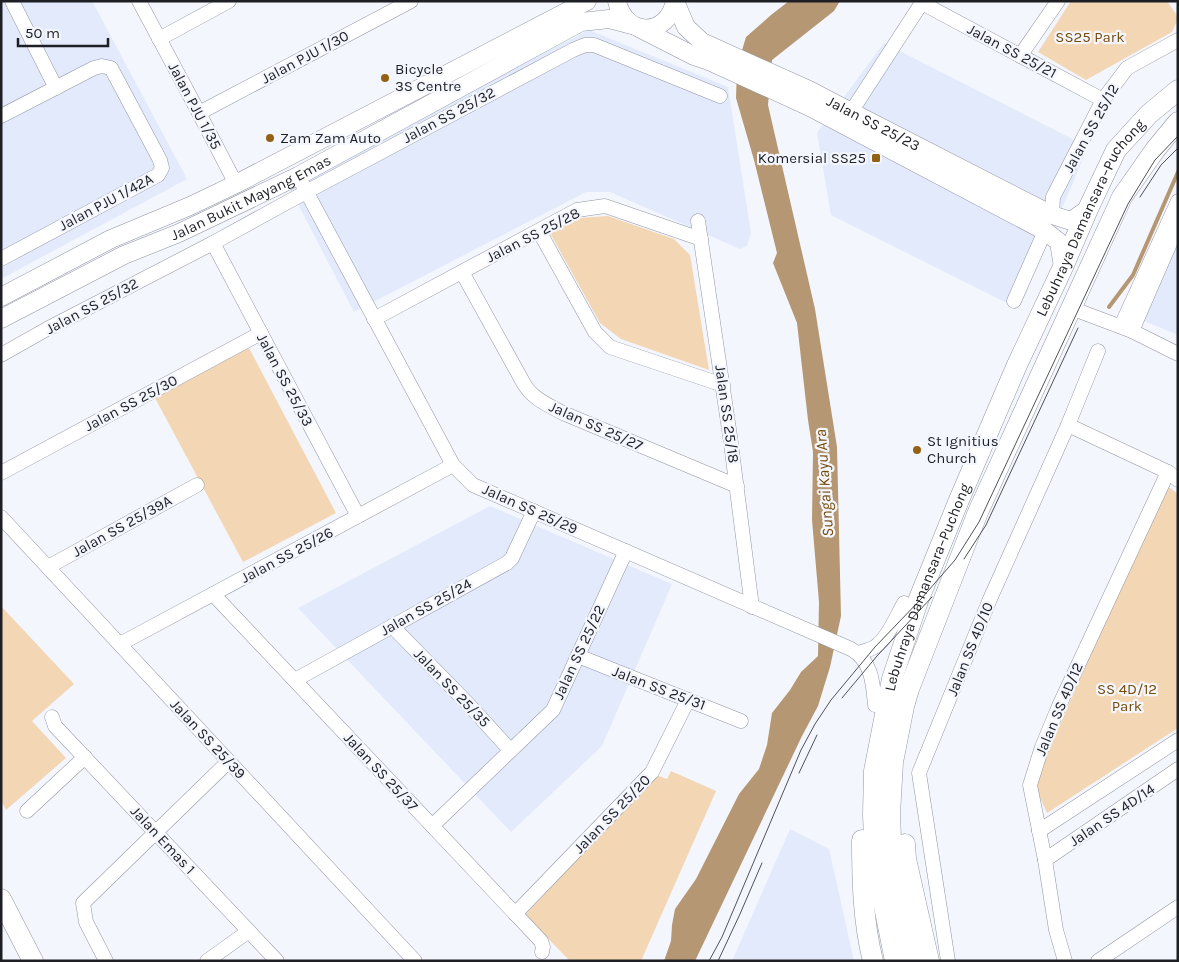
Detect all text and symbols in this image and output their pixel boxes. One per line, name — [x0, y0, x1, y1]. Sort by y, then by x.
scale bar — [18, 15, 108, 47]
street label: Jalan SS 25/21 — [964, 20, 1060, 82]
text: 50 m — [25, 24, 60, 42]
street label: Jalan PJU 1/30 — [258, 26, 352, 88]
park label: SS25 Park — [1055, 28, 1125, 46]
street label: Jalan PJU 1/35 — [165, 59, 225, 153]
place label: Bicycle 3S Centre — [395, 60, 461, 95]
marker: Bicycle 3S Centre — [379, 72, 391, 84]
street label: Jalan SS 25/12 — [1059, 81, 1123, 175]
street label: Jalan SS 25/32 — [400, 83, 498, 147]
street label: Jalan SS 25/23 — [824, 92, 923, 155]
street label: Lebuhraya Damansara–Puchong — [1032, 115, 1149, 319]
place label: Zam Zam Auto — [280, 129, 381, 147]
marker: Zam Zam Auto — [264, 132, 276, 144]
place label: Komersial SS25 — [758, 149, 866, 167]
street label: Jalan Bukit Mayang Emas — [168, 151, 334, 244]
marker: Komersial SS25 — [870, 152, 882, 164]
street label: Jalan PJU 1/42A — [56, 169, 157, 234]
street label: Jalan SS 25/28 — [483, 204, 583, 266]
street label: Jalan SS 25/32 — [43, 274, 141, 338]
street label: Jalan SS 25/33 — [253, 331, 317, 429]
street label: Jalan SS 25/18 — [711, 364, 743, 464]
street label: Jalan SS 25/30 — [82, 371, 181, 435]
street label: Jalan SS 25/27 — [546, 397, 646, 455]
water label: Sungai Kayu Ara — [811, 429, 837, 537]
place label: St Ignitius Church — [927, 432, 999, 467]
marker: St Ignitius Church — [911, 444, 923, 456]
street label: Jalan SS 25/29 — [480, 480, 580, 538]
street label: Lebuhraya Damansara–Puchong — [881, 480, 974, 693]
street label: Jalan SS 25/39A — [69, 491, 175, 561]
street label: Jalan SS 25/26 — [238, 523, 336, 587]
street label: Jalan SS 25/24 — [377, 574, 475, 640]
street label: Jalan SS 4D/10 — [943, 599, 997, 699]
street label: Jalan SS 25/22 — [549, 602, 609, 702]
street label: Jalan SS 25/35 — [410, 645, 494, 731]
street label: Jalan SS 4D/12 — [1031, 660, 1087, 758]
street label: Jalan SS 25/31 — [610, 662, 708, 714]
park label: SS 4D/12 Park — [1097, 680, 1157, 715]
street label: Jalan SS 25/39 — [167, 695, 249, 783]
street label: Jalan SS 25/37 — [340, 729, 422, 815]
street label: Jalan SS 25/20 — [570, 771, 654, 857]
street label: Jalan SS 4D/14 — [1066, 779, 1159, 850]
street label: Jalan Emas 1 — [127, 802, 199, 878]

